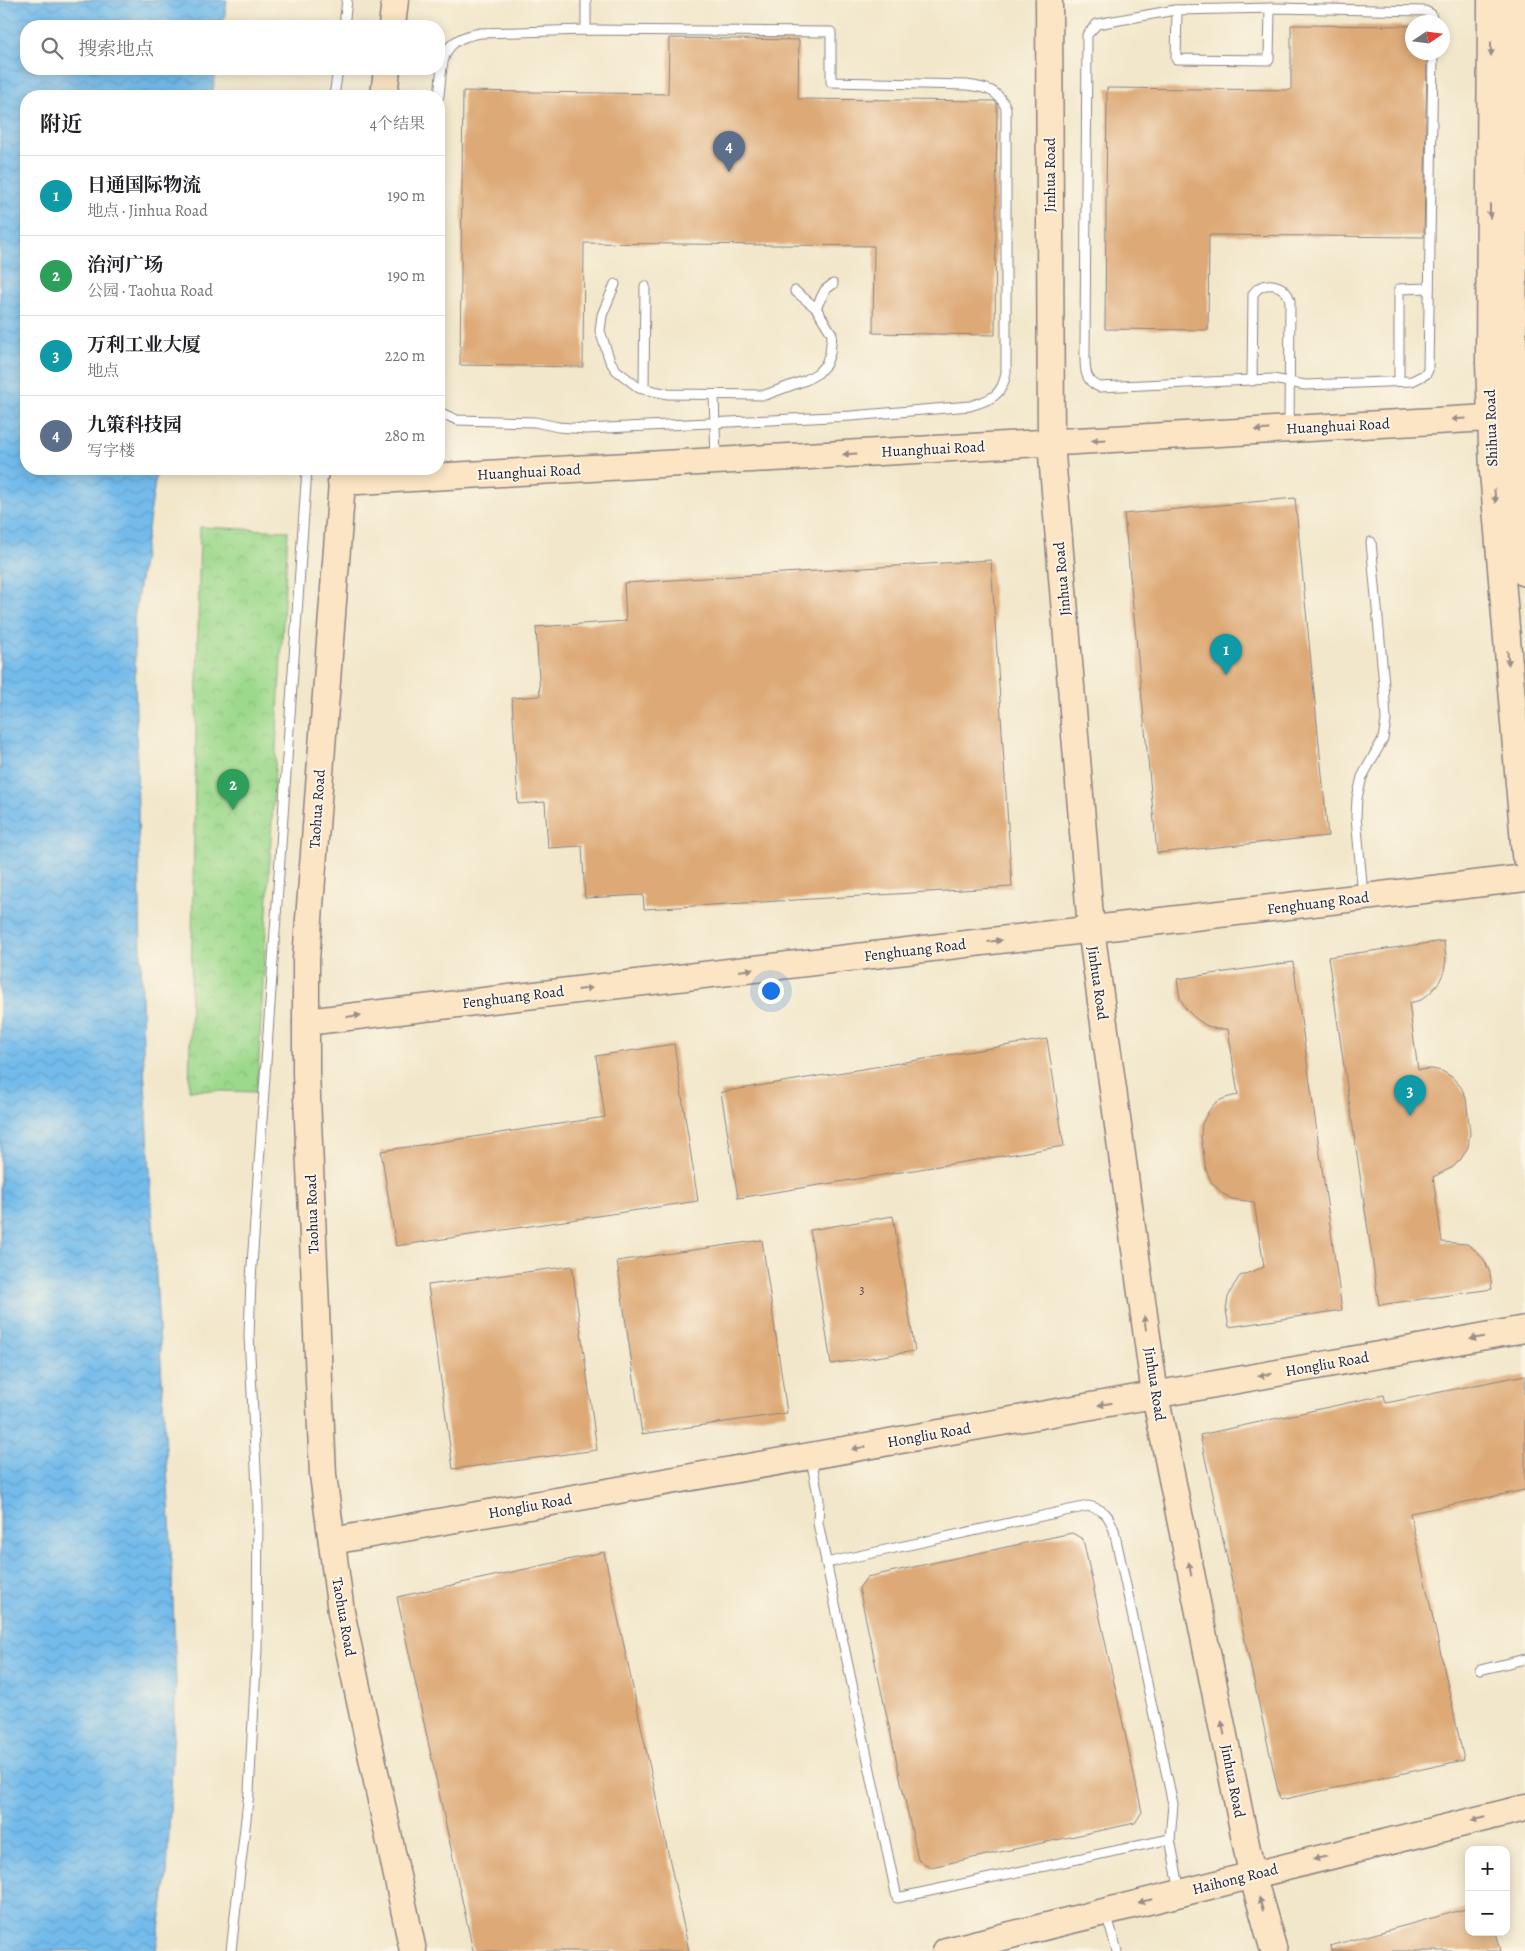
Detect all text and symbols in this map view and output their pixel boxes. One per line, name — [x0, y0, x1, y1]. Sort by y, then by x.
north arrow — [1405, 15, 1450, 60]
search box — [20, 20, 445, 75]
icon: search — [38, 34, 66, 62]
text: 搜索地点 — [78, 36, 154, 62]
one-way arrow — [1487, 41, 1495, 57]
text: 附近 — [40, 110, 82, 138]
text: 4个结果 — [370, 113, 425, 135]
pin: 4 — [713, 131, 745, 172]
street label: Jinhua Road — [1040, 137, 1060, 212]
text: 日通国际物流 — [87, 172, 201, 198]
text: 1 — [53, 185, 59, 207]
text: 190 m — [387, 185, 425, 207]
text: 地点 · Jinhua Road — [87, 200, 208, 222]
one-way arrow — [1486, 203, 1494, 219]
text: 治河广场 — [87, 252, 163, 278]
text: 2 — [52, 265, 60, 287]
text: 190 m — [387, 265, 425, 287]
text: 公园 · Taohua Road — [87, 280, 213, 302]
text: 万利工业大厦 — [87, 332, 201, 358]
text: 3 — [53, 345, 59, 367]
text: 220 m — [385, 345, 425, 367]
text: 地点 — [87, 360, 119, 382]
street label: Shihua Road — [1480, 388, 1502, 467]
text: 九策科技园 — [87, 412, 182, 438]
street label: Huanghuai Road — [1286, 413, 1391, 439]
one-way arrow — [1451, 415, 1467, 423]
text: 4 — [52, 425, 60, 447]
text: 280 m — [385, 425, 425, 447]
one-way arrow — [1253, 427, 1269, 435]
street label: Huanghuai Road — [881, 436, 986, 462]
one-way arrow — [1091, 436, 1107, 444]
text: 写字楼 — [87, 440, 135, 462]
one-way arrow — [842, 450, 858, 458]
street label: Huanghuai Road — [477, 459, 582, 485]
one-way arrow — [1491, 488, 1499, 504]
street label: Jinhua Road — [1049, 540, 1075, 617]
pin: 1 — [1210, 634, 1242, 675]
one-way arrow — [1504, 650, 1512, 666]
street label: Taohua Road — [304, 768, 330, 849]
pin: 2 — [217, 769, 249, 810]
street label: Fenghuang Road — [1266, 887, 1371, 919]
street label: Fenghuang Road — [863, 934, 968, 966]
one-way arrow — [987, 937, 1003, 945]
street label: Jinhua Road — [1083, 945, 1113, 1022]
one-way arrow — [739, 966, 755, 974]
your location — [758, 978, 784, 1004]
street label: Fenghuang Road — [461, 981, 566, 1013]
one-way arrow — [577, 985, 593, 993]
one-way arrow — [346, 1012, 362, 1020]
pin: 3 — [1394, 1075, 1426, 1116]
street label: Taohua Road — [301, 1173, 323, 1254]
house number: 3 — [860, 1282, 865, 1298]
one-way arrow — [1141, 1315, 1149, 1331]
one-way arrow — [1469, 1334, 1485, 1342]
street label: Jinhua Road — [1139, 1346, 1171, 1423]
street label: Hongliu Road — [1284, 1347, 1371, 1381]
one-way arrow — [1257, 1372, 1273, 1380]
one-way arrow — [1097, 1400, 1113, 1408]
street label: Hongliu Road — [886, 1418, 973, 1452]
one-way arrow — [851, 1444, 867, 1452]
street label: Hongliu Road — [487, 1489, 574, 1523]
one-way arrow — [1186, 1560, 1194, 1576]
street label: Taohua Road — [327, 1576, 361, 1659]
one-way arrow — [1219, 1721, 1227, 1736]
street label: Jinhua Road — [1216, 1743, 1250, 1820]
one-way arrow — [1470, 1815, 1485, 1823]
map controls — [1465, 1846, 1510, 1936]
button: + — [1465, 1846, 1510, 1891]
one-way arrow — [1312, 1854, 1327, 1862]
street label: Haihong Road — [1190, 1858, 1281, 1899]
button: − — [1465, 1891, 1510, 1936]
one-way arrow — [1256, 1896, 1264, 1911]
one-way arrow — [1138, 1897, 1153, 1905]

